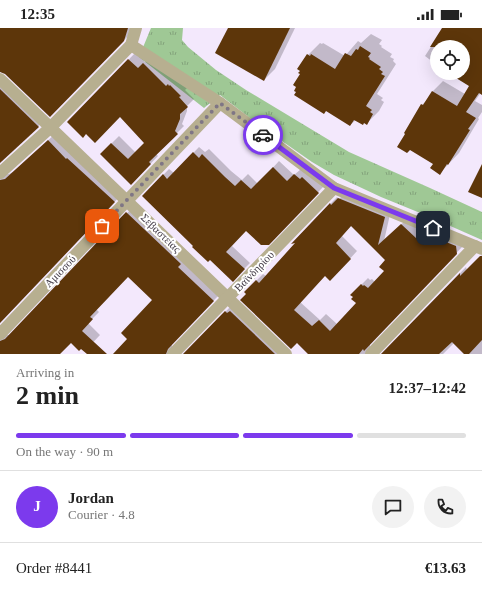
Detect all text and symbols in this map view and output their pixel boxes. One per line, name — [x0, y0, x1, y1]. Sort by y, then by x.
text: 12:35 — [20, 6, 55, 22]
map controls — [430, 40, 470, 80]
button: locate — [430, 40, 470, 80]
courier — [243, 115, 283, 155]
icon: car — [252, 124, 274, 146]
pin — [85, 209, 119, 243]
street label: Σεβαστείας — [139, 211, 184, 255]
pin — [416, 211, 450, 245]
icon: bag — [91, 215, 113, 237]
icon: home — [422, 217, 444, 239]
street label: Βαϊνδηρίου — [232, 248, 277, 294]
street label: Αμισσού — [42, 252, 78, 289]
text: Arriving in — [16, 365, 74, 380]
text: 12:37–12:42 — [389, 380, 466, 396]
text: 2 min — [16, 381, 79, 410]
text: On the way · 90 m — [16, 444, 113, 459]
button: chat — [372, 486, 414, 528]
button: phone — [424, 486, 466, 528]
text: Jordan — [68, 490, 114, 506]
text: J — [33, 498, 41, 514]
text: Courier · 4.8 — [68, 507, 135, 522]
text: Order #8441 — [16, 560, 92, 576]
text: €13.63 — [425, 560, 466, 576]

